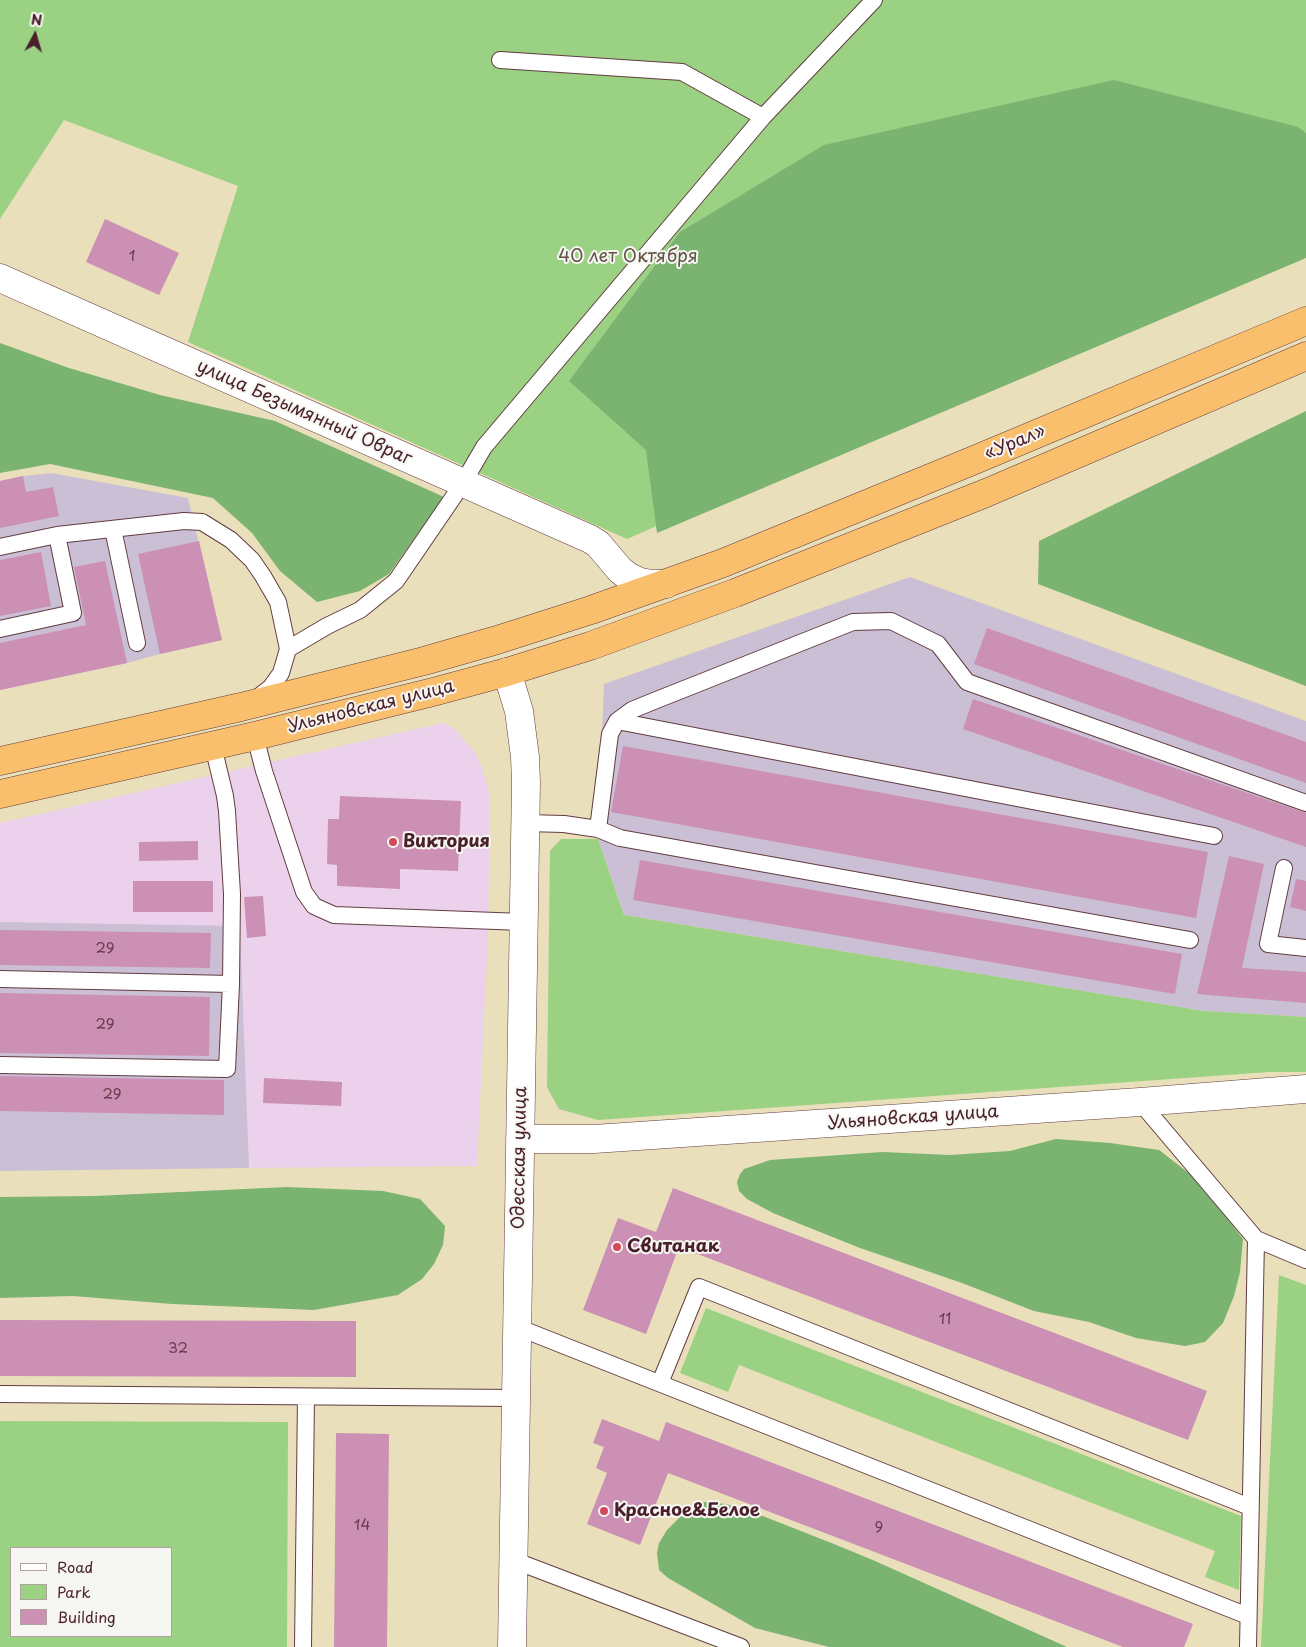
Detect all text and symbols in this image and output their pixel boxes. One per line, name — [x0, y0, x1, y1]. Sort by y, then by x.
text: N — [30, 9, 43, 31]
north arrow — [10, 10, 60, 60]
park label: 40 лет Октября — [558, 246, 698, 268]
house number: 1 — [129, 248, 135, 266]
street label: улица Безымянный Овраг — [193, 356, 415, 470]
street label: «Урал» — [981, 421, 1049, 465]
street label: Ульяновская улица — [285, 676, 457, 738]
place label: Виктория — [403, 831, 490, 853]
marker: Виктория — [387, 836, 399, 848]
house number: 29 — [95, 940, 115, 958]
house number: 29 — [95, 1016, 115, 1034]
house number: 29 — [102, 1086, 122, 1104]
street label: Одесская улица — [508, 1086, 532, 1230]
street label: Ульяновская улица — [827, 1101, 999, 1135]
place label: Свитанак — [627, 1236, 719, 1258]
marker: Свитанак — [611, 1241, 623, 1253]
house number: 11 — [939, 1311, 951, 1329]
house number: 32 — [168, 1340, 188, 1358]
place label: Красное&Белое — [614, 1500, 760, 1522]
marker: Красное&Белое — [598, 1505, 610, 1517]
house number: 14 — [354, 1517, 370, 1535]
house number: 9 — [875, 1519, 883, 1537]
legend — [10, 1547, 172, 1637]
text: Road — [57, 1555, 93, 1578]
text: Park — [57, 1580, 91, 1603]
text: Building — [57, 1605, 116, 1628]

